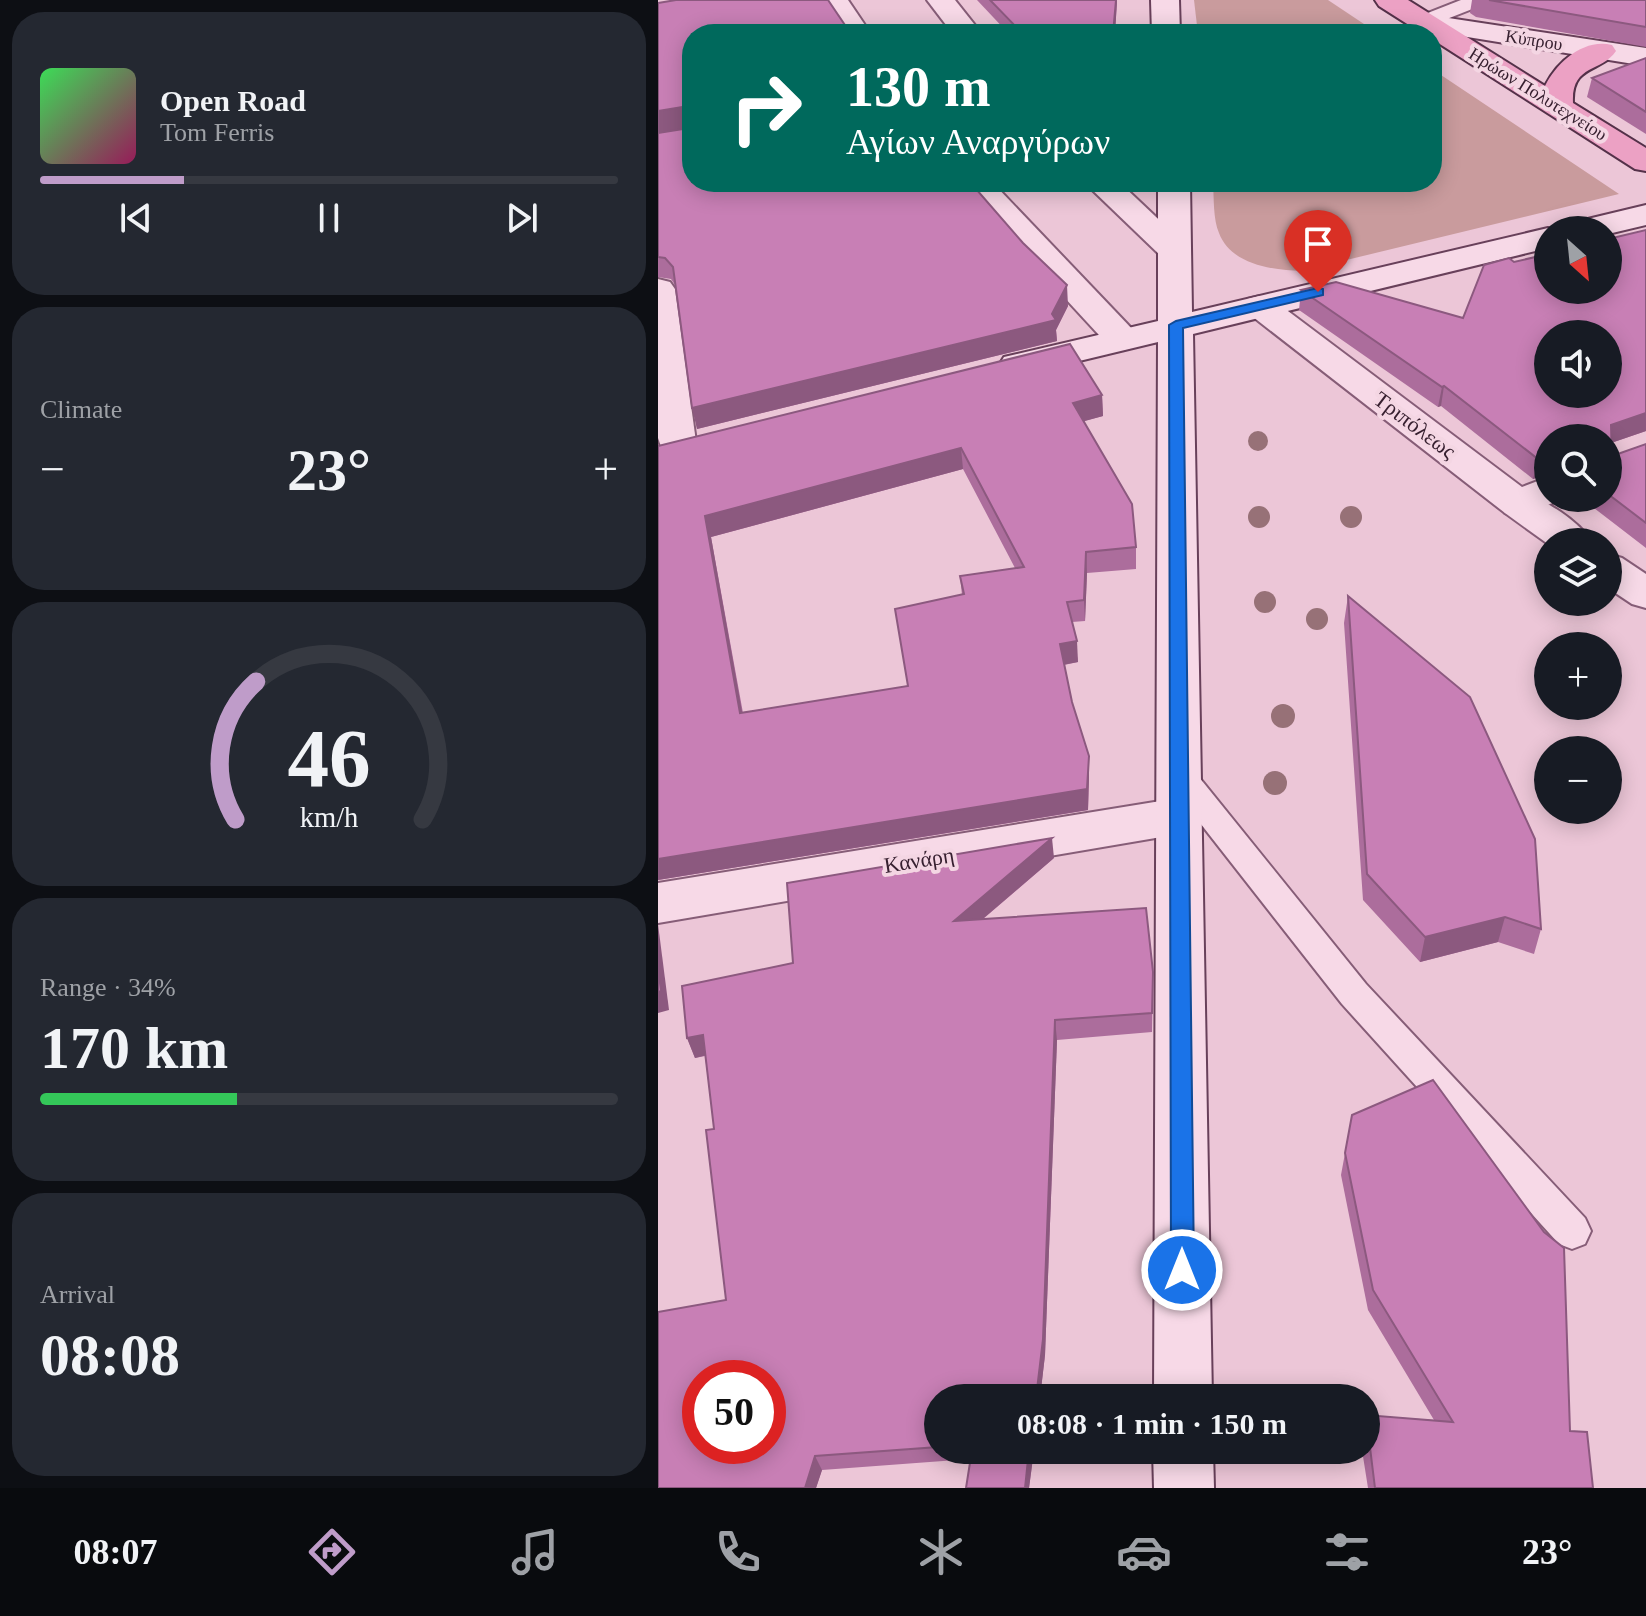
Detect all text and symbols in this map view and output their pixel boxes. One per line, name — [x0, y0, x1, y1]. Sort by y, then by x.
street label: Κύπρου — [1504, 26, 1564, 54]
street label: Ηρώων Πολυτεχνείου — [1465, 43, 1611, 145]
icon: right — [714, 56, 818, 160]
text: 130 m — [846, 56, 991, 118]
text: Open Road — [160, 84, 306, 117]
text: Tom Ferris — [160, 118, 274, 147]
text: Αγίων Αναργύρων — [846, 122, 1110, 162]
icon: previous — [114, 196, 158, 240]
icon: pause — [307, 196, 351, 240]
icon: next — [500, 196, 544, 240]
pin — [1284, 210, 1352, 292]
north arrow — [1534, 216, 1622, 304]
map controls — [1534, 216, 1622, 824]
icon: arrive — [1296, 222, 1340, 266]
button: sound — [1534, 320, 1622, 408]
street label: Τριπόλεως — [1369, 386, 1461, 464]
text: Climate — [40, 395, 122, 424]
button: search — [1534, 424, 1622, 512]
text: 23° — [287, 437, 371, 503]
text: − — [40, 445, 65, 494]
text: + — [593, 445, 618, 494]
button: layers — [1534, 528, 1622, 616]
button: + — [1534, 632, 1622, 720]
text: 46 — [287, 712, 371, 804]
button: − — [1534, 736, 1622, 824]
text: km/h — [300, 802, 358, 833]
street label: Κανάρη — [882, 842, 956, 878]
text: Range · 34% — [40, 973, 176, 1002]
text: 170 km — [40, 1015, 228, 1081]
position arrow — [1140, 1228, 1224, 1312]
text: Arrival — [40, 1280, 115, 1309]
text: 08:08 — [40, 1322, 180, 1388]
speed limit sign: 50 — [682, 1360, 786, 1464]
text: 08:08 · 1 min · 150 m — [1017, 1407, 1287, 1440]
icon: directions — [304, 1524, 360, 1580]
icon: music — [507, 1524, 563, 1580]
icon: phone — [710, 1524, 766, 1580]
icon: climate — [913, 1524, 969, 1580]
icon: car — [1116, 1524, 1172, 1580]
icon: filters — [1319, 1524, 1375, 1580]
text: 08:07 — [73, 1532, 157, 1572]
text: 23° — [1522, 1532, 1572, 1572]

